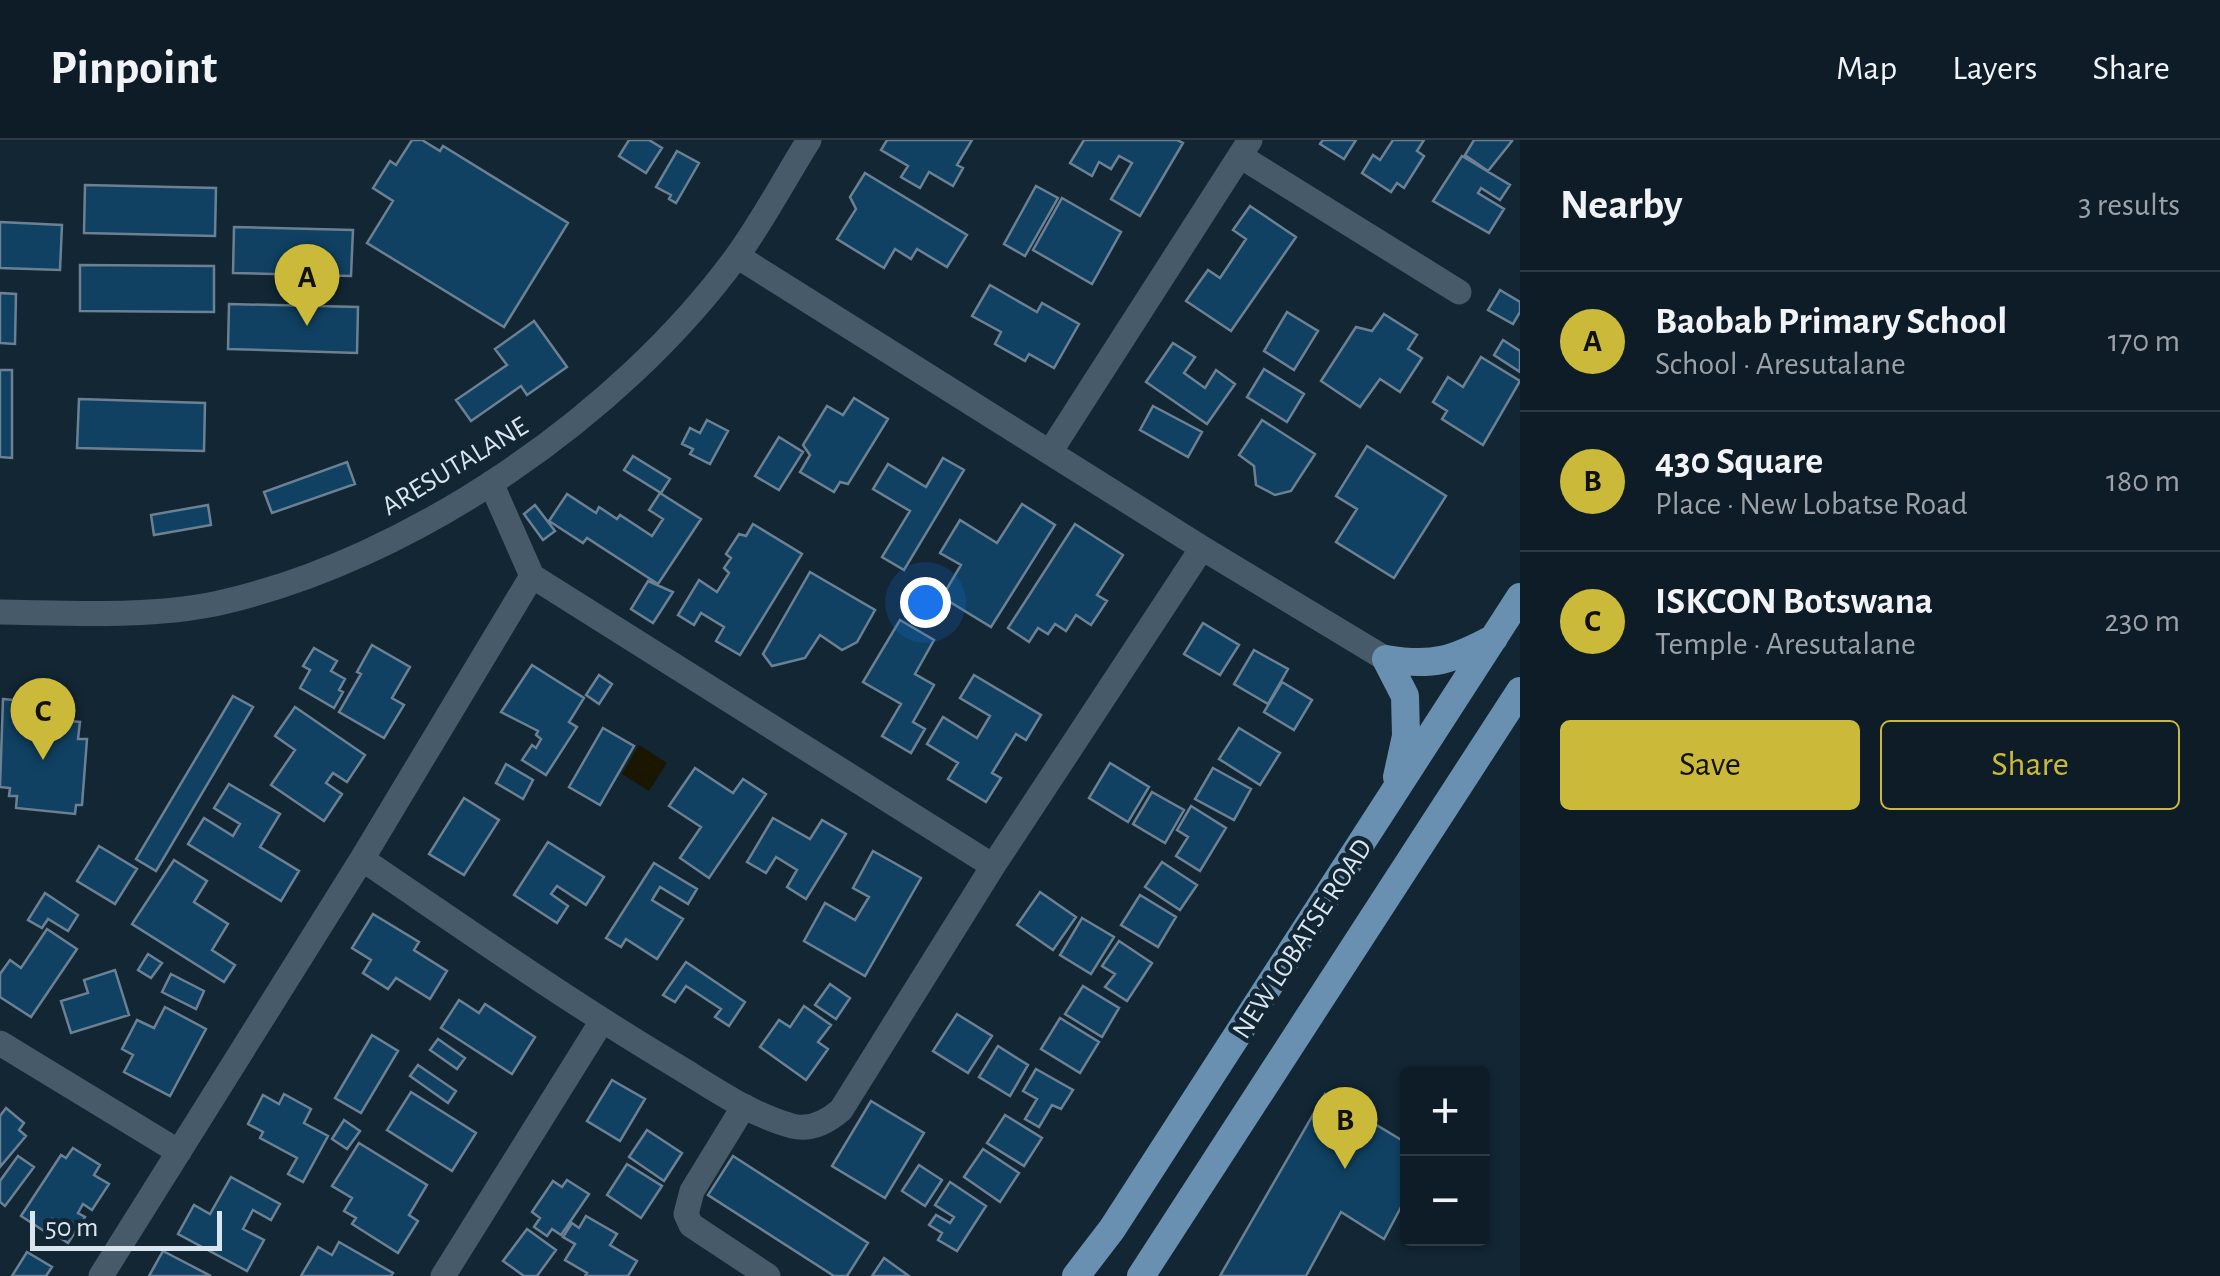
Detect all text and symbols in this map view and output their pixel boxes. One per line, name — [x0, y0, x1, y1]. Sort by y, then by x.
text: Pinpoint — [50, 45, 217, 93]
text: Map — [1836, 51, 1897, 86]
text: Layers — [1952, 51, 2037, 86]
text: Share — [2092, 51, 2170, 86]
text: Nearby — [1560, 184, 1683, 226]
text: 3 results — [2078, 189, 2180, 221]
pin: A — [274, 244, 340, 326]
text: Baobab Primary School — [1655, 303, 2007, 341]
text: A — [1583, 325, 1602, 357]
text: 170 m — [2108, 325, 2180, 357]
text: School · Aresutalane — [1655, 348, 1906, 380]
street label: ARESUTALANE — [377, 412, 533, 521]
text: 430 Square — [1655, 443, 1823, 481]
text: B — [1583, 465, 1602, 497]
text: 180 m — [2106, 465, 2180, 497]
text: Place · New Lobatse Road — [1655, 488, 1968, 520]
your location — [900, 577, 951, 628]
text: ISKCON Botswana — [1655, 583, 1933, 621]
text: C — [1584, 605, 1601, 637]
text: 230 m — [2104, 605, 2180, 637]
text: Temple · Aresutalane — [1655, 628, 1916, 660]
pin: C — [10, 678, 76, 760]
button: Save — [1560, 720, 1860, 810]
button: Share — [1880, 720, 2180, 810]
street label: NEW LOBATSE ROAD — [1228, 834, 1378, 1044]
map controls — [1400, 1066, 1490, 1246]
button: + — [1400, 1066, 1490, 1156]
pin: B — [1312, 1086, 1378, 1169]
button: − — [1400, 1156, 1490, 1246]
scale bar — [30, 1206, 222, 1250]
text: 50 m — [45, 1214, 99, 1242]

